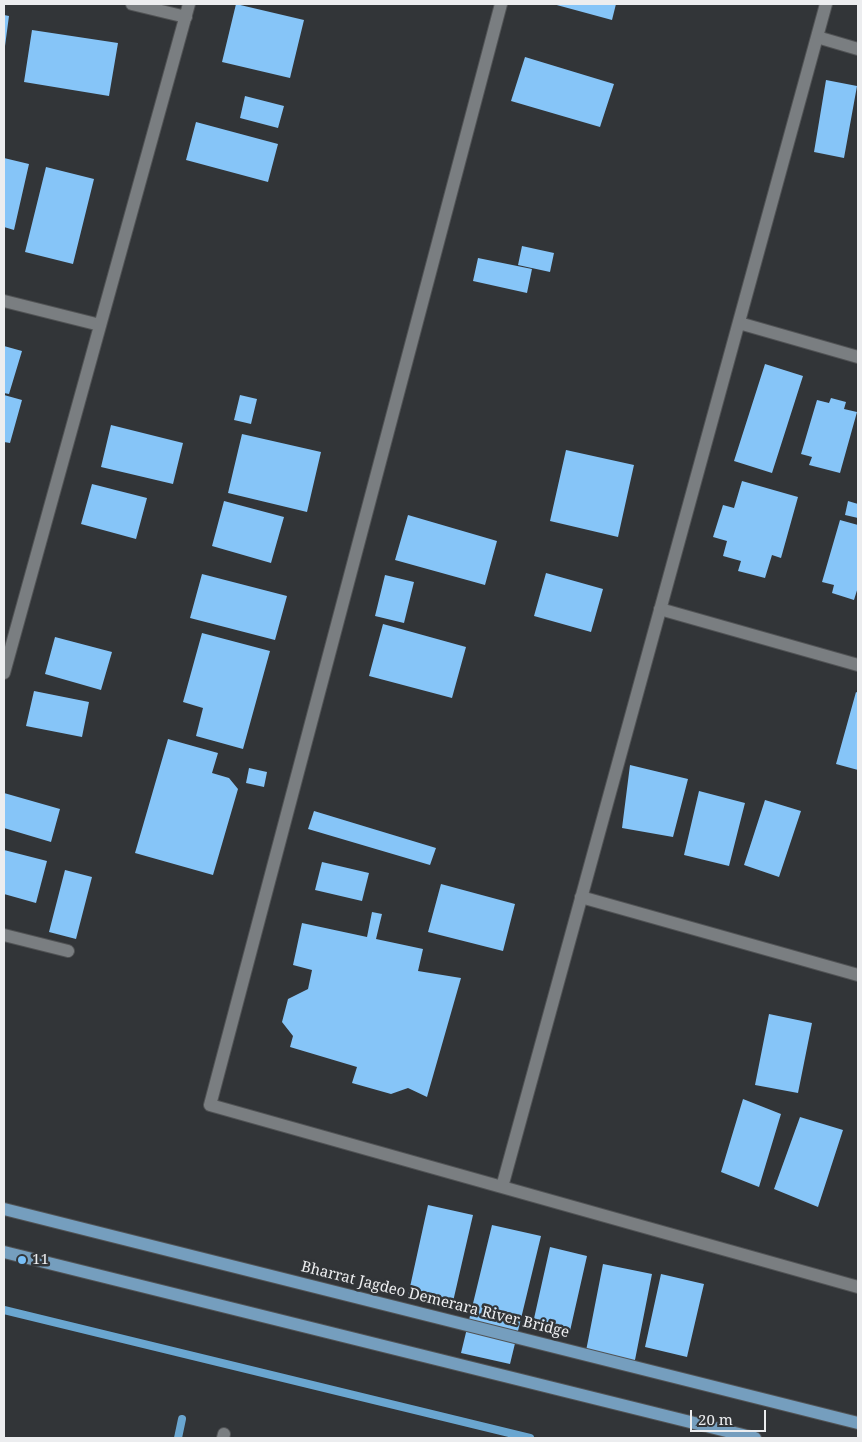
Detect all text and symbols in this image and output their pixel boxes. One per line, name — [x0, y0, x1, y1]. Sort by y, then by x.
place label: 11 — [32, 1251, 49, 1269]
marker: 11 — [16, 1254, 28, 1266]
street label: Bharrat Jagdeo Demerara River Bridge — [299, 1258, 571, 1342]
scale bar — [692, 1400, 768, 1432]
text: 20 m — [698, 1409, 733, 1429]

